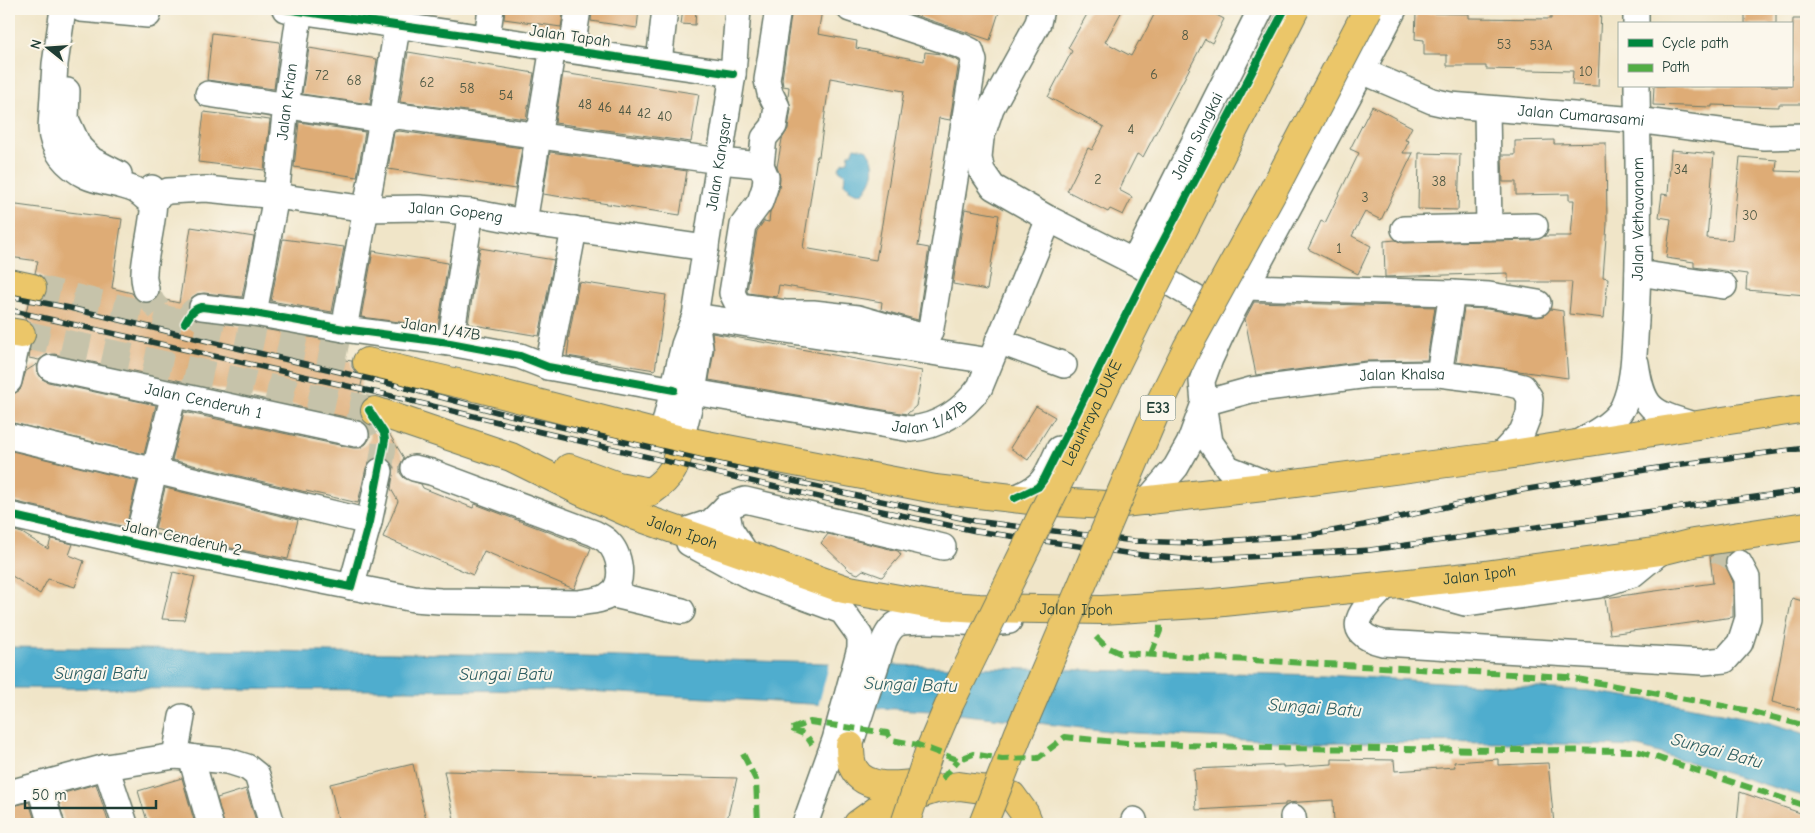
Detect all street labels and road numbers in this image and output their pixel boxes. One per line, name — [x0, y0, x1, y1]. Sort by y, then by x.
street label: Jalan Tapah — [528, 21, 612, 51]
street label: Jalan Krian — [273, 62, 301, 141]
street label: Jalan Sungkai — [1168, 89, 1227, 183]
street label: Jalan Cumarasami — [1517, 101, 1646, 130]
street label: Jalan Kangsar — [703, 112, 736, 212]
street label: Jalan Vethavanam — [1629, 157, 1647, 281]
street label: Jalan Gopeng — [408, 199, 505, 227]
street label: Jalan 1/47B — [400, 314, 482, 344]
street label: Lebuhraya DUKE — [1059, 357, 1126, 469]
street label: Jalan Khalsa — [1358, 365, 1446, 385]
street label: Jalan Cenderuh 1 — [143, 380, 264, 422]
road number: E33 — [1140, 396, 1176, 420]
street label: Jalan 1/47B — [891, 397, 971, 438]
street label: Jalan Ipoh — [645, 512, 720, 553]
street label: Jalan Cenderuh 2 — [121, 517, 243, 559]
street label: Jalan Ipoh — [1442, 562, 1517, 588]
street label: Jalan Ipoh — [1039, 600, 1113, 619]

